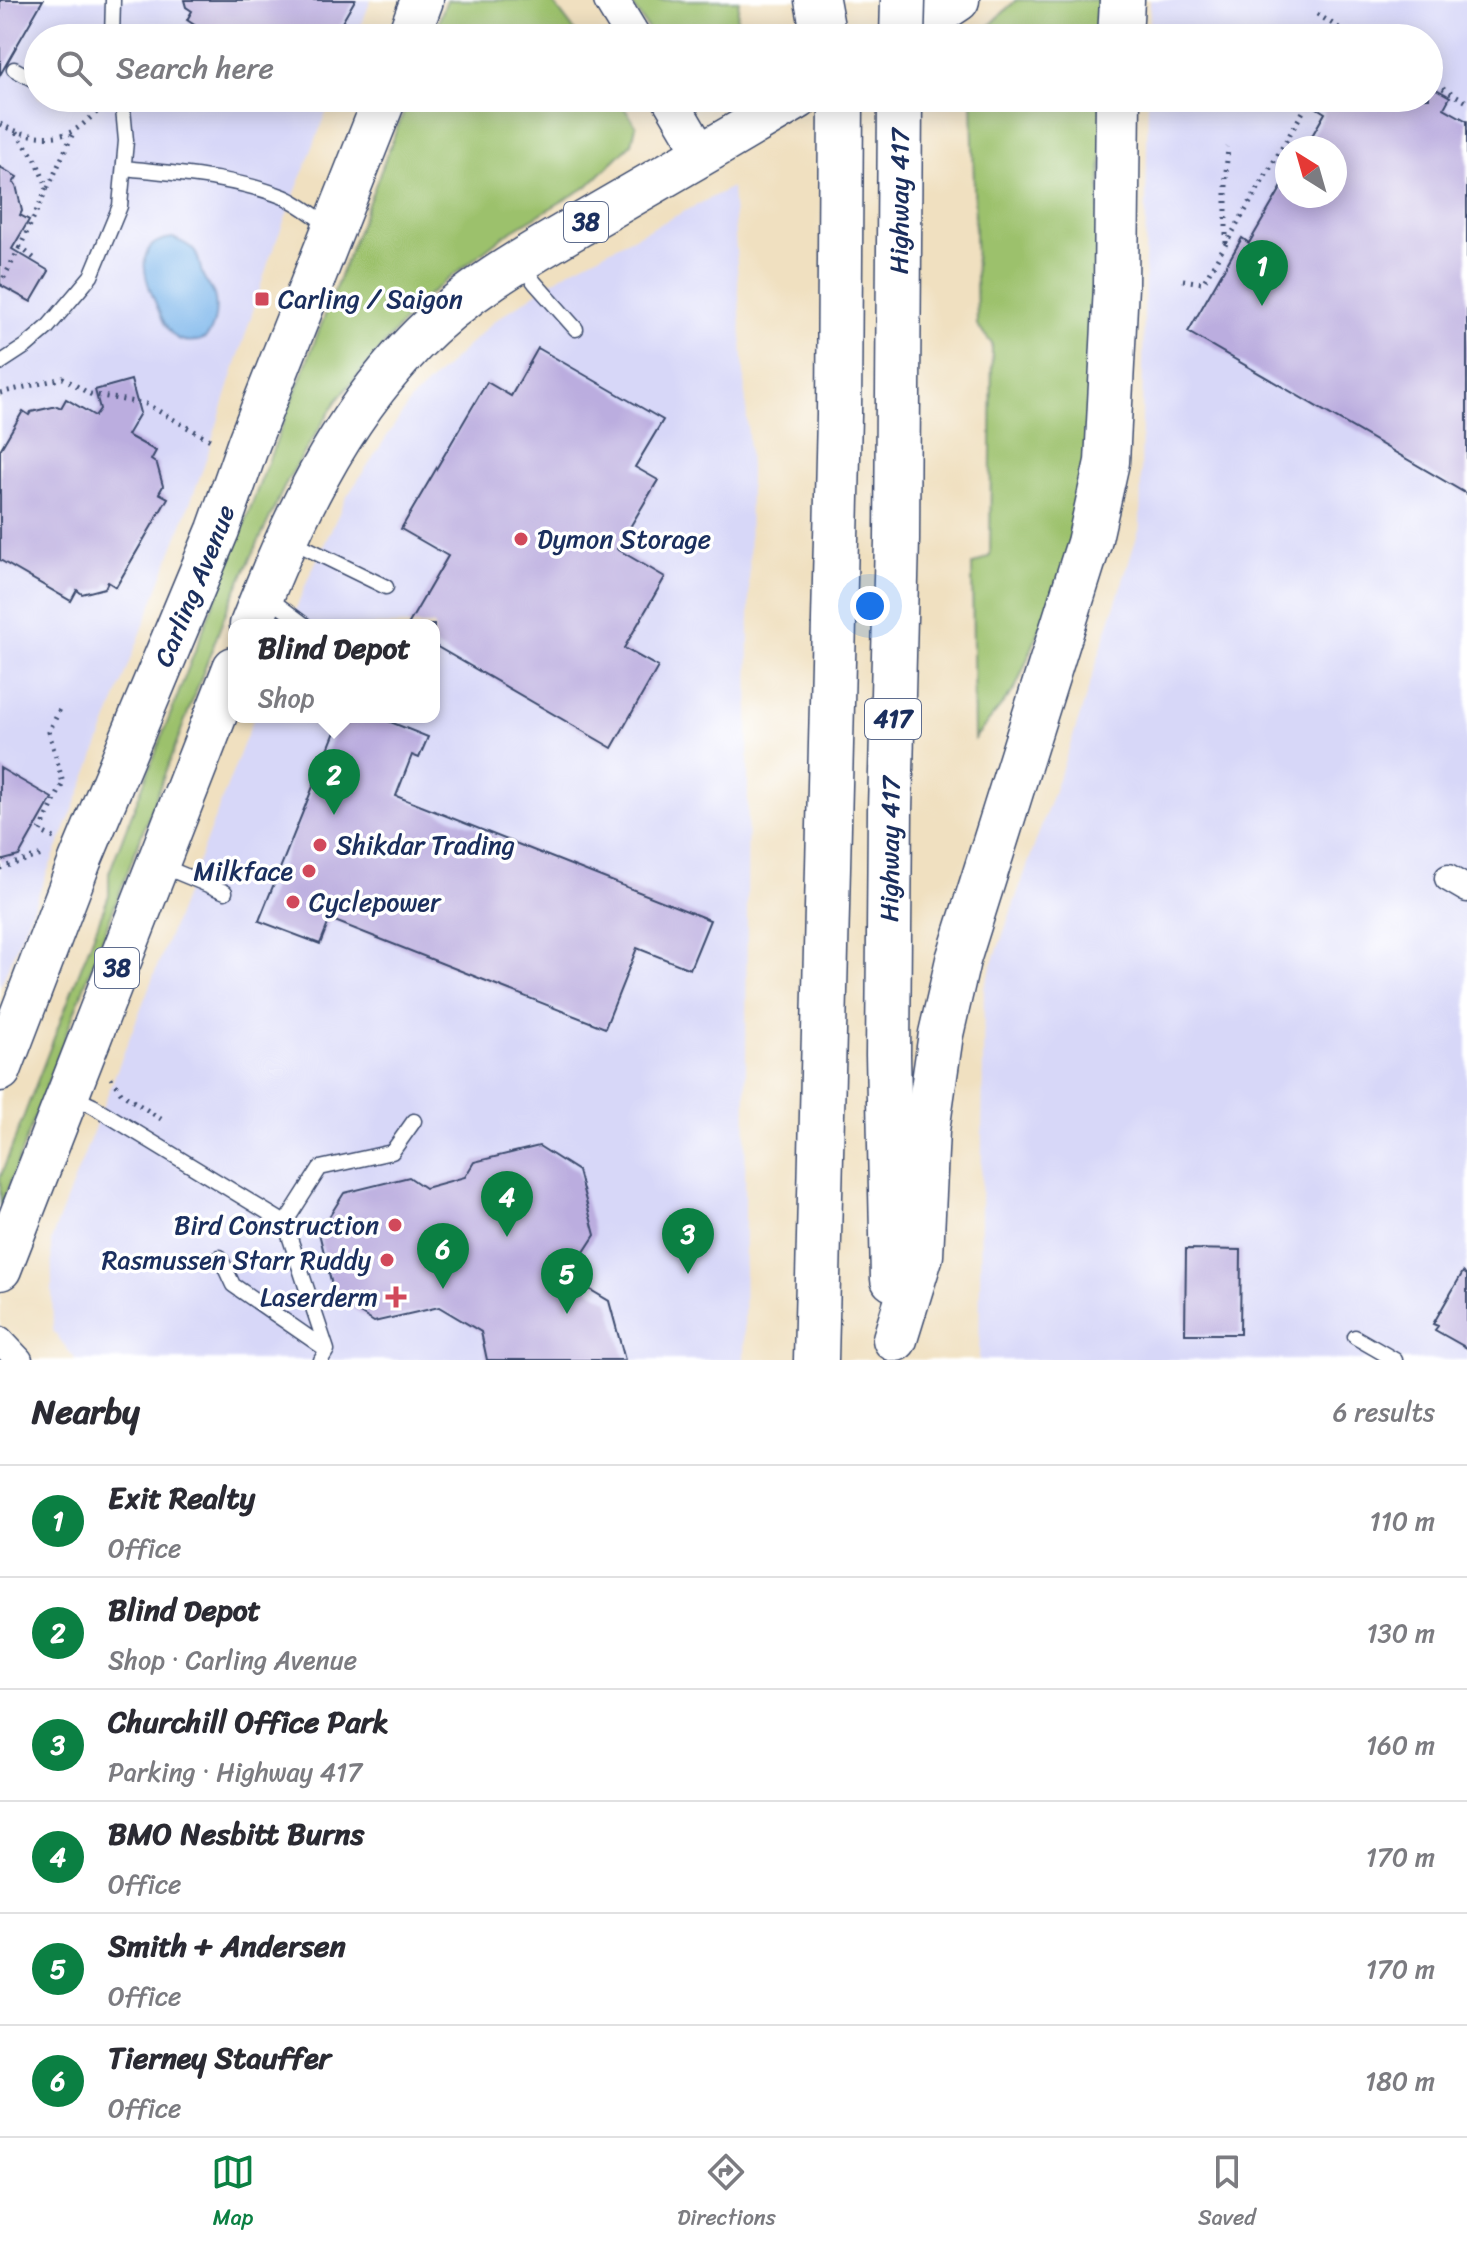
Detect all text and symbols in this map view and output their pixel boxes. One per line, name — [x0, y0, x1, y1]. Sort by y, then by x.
search box — [24, 24, 1443, 112]
text: Search here — [116, 41, 274, 95]
icon: search — [52, 46, 96, 90]
street label: Highway 417 — [876, 126, 923, 274]
north arrow — [1275, 136, 1347, 208]
road number: 38 — [564, 202, 608, 242]
pin: 1 — [1236, 240, 1288, 306]
place label: Carling / Saigon — [278, 276, 463, 322]
marker: Carling / Saigon — [253, 290, 271, 308]
street label: Carling Avenue — [140, 498, 248, 674]
place label: Dymon Storage — [537, 516, 711, 562]
marker: Dymon Storage — [512, 530, 530, 548]
your location — [850, 586, 890, 626]
popup — [228, 619, 440, 723]
text: Blind Depot — [258, 621, 410, 675]
text: Shop — [258, 675, 315, 721]
road number: 417 — [865, 699, 921, 739]
pin: 2 — [308, 749, 360, 815]
street label: Highway 417 — [866, 773, 914, 922]
place label: Shikdar Trading — [336, 822, 515, 868]
marker: Shikdar Trading — [311, 836, 329, 854]
place label: Milkface — [194, 848, 293, 894]
marker: Milkface — [300, 862, 318, 880]
place label: Cyclepower — [309, 879, 442, 925]
marker: Cyclepower — [284, 893, 302, 911]
road number: 38 — [95, 948, 139, 988]
pin: 4 — [481, 1171, 533, 1237]
place label: Bird Construction — [174, 1202, 379, 1248]
pin: 3 — [662, 1208, 714, 1274]
marker: Bird Construction — [386, 1216, 404, 1234]
pin: 6 — [417, 1223, 469, 1289]
place label: Rasmussen Starr Ruddy — [102, 1237, 371, 1283]
pin: 5 — [541, 1248, 593, 1314]
marker: Rasmussen Starr Ruddy — [378, 1251, 396, 1269]
place label: Laserderm — [260, 1274, 378, 1320]
marker: Laserderm — [385, 1286, 407, 1308]
text: Nearby — [32, 1382, 140, 1442]
text: 6 results — [1333, 1389, 1435, 1435]
text: Exit Realty — [108, 1471, 255, 1525]
text: 1 — [52, 1498, 64, 1544]
text: 110 m — [1370, 1498, 1435, 1544]
text: Office — [108, 1525, 181, 1571]
text: Blind Depot — [108, 1583, 261, 1637]
text: 2 — [50, 1610, 66, 1656]
text: 130 m — [1366, 1610, 1435, 1656]
text: Shop · Carling Avenue — [108, 1637, 357, 1683]
text: Churchill Office Park — [108, 1695, 389, 1749]
text: 3 — [51, 1722, 65, 1768]
text: 160 m — [1366, 1722, 1435, 1768]
text: Parking · Highway 417 — [108, 1749, 362, 1795]
text: BMO Nesbitt Burns — [108, 1807, 364, 1861]
text: 4 — [50, 1834, 66, 1880]
text: 170 m — [1366, 1834, 1435, 1880]
text: Office — [108, 1861, 181, 1907]
text: Smith + Andersen — [108, 1919, 346, 1973]
text: 5 — [50, 1946, 66, 1992]
text: 170 m — [1366, 1946, 1435, 1992]
text: Office — [108, 1973, 181, 2019]
text: Tierney Stauffer — [108, 2031, 331, 2085]
text: 6 — [51, 2058, 65, 2104]
text: 180 m — [1365, 2058, 1435, 2104]
text: Office — [108, 2085, 181, 2131]
tab: Map — [211, 2150, 255, 2237]
tab: Directions — [677, 2150, 776, 2237]
tab: Saved — [1198, 2150, 1256, 2237]

